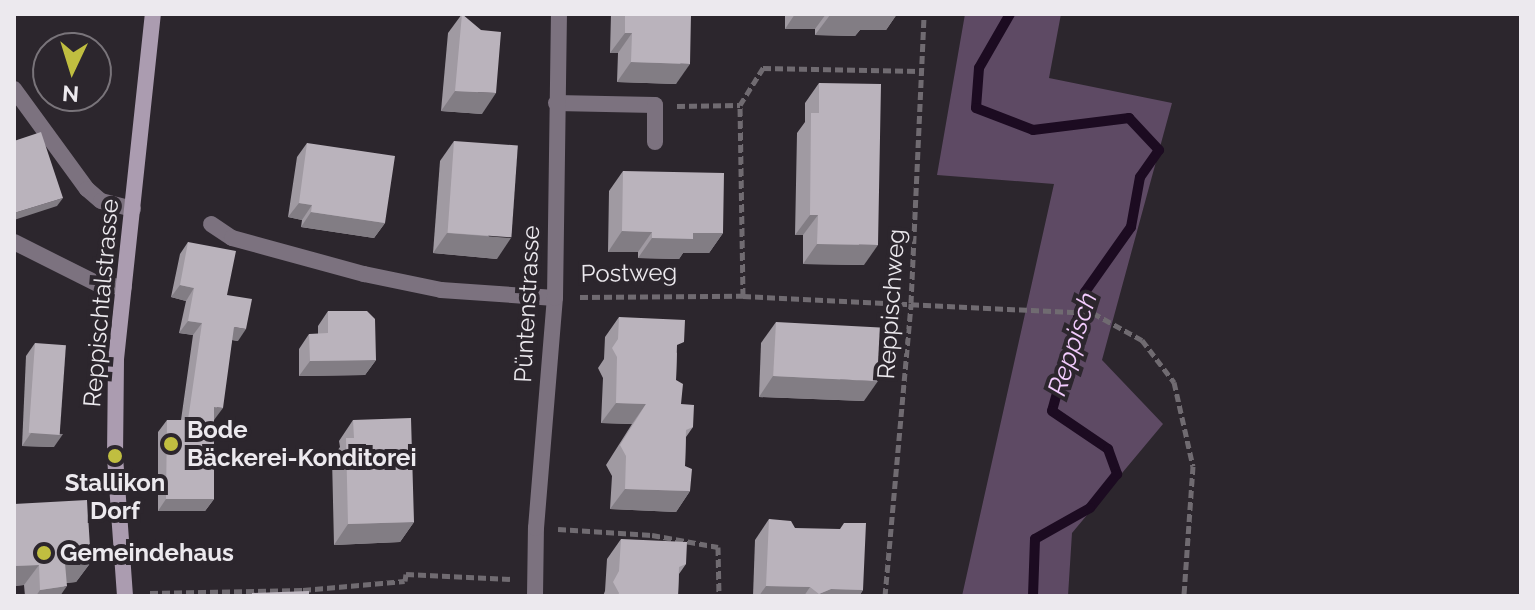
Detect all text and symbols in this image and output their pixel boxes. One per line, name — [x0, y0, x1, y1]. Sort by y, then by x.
north arrow — [32, 32, 112, 112]
text: N — [61, 80, 80, 108]
street label: Reppischtalstrasse — [78, 198, 124, 408]
street label: Püntenstrasse — [509, 225, 545, 383]
street label: Reppischweg — [871, 228, 911, 380]
street label: Postweg — [580, 258, 678, 288]
water label: Reppisch — [1042, 288, 1104, 400]
place label: Bode Bäckerei-Konditorei — [187, 416, 417, 472]
marker: Bode Bäckerei-Konditorei — [162, 435, 180, 453]
marker: Stallikon Dorf — [106, 447, 124, 465]
place label: Stallikon Dorf — [65, 469, 165, 525]
place label: Gemeindehaus — [60, 539, 234, 567]
marker: Gemeindehaus — [35, 544, 53, 562]

